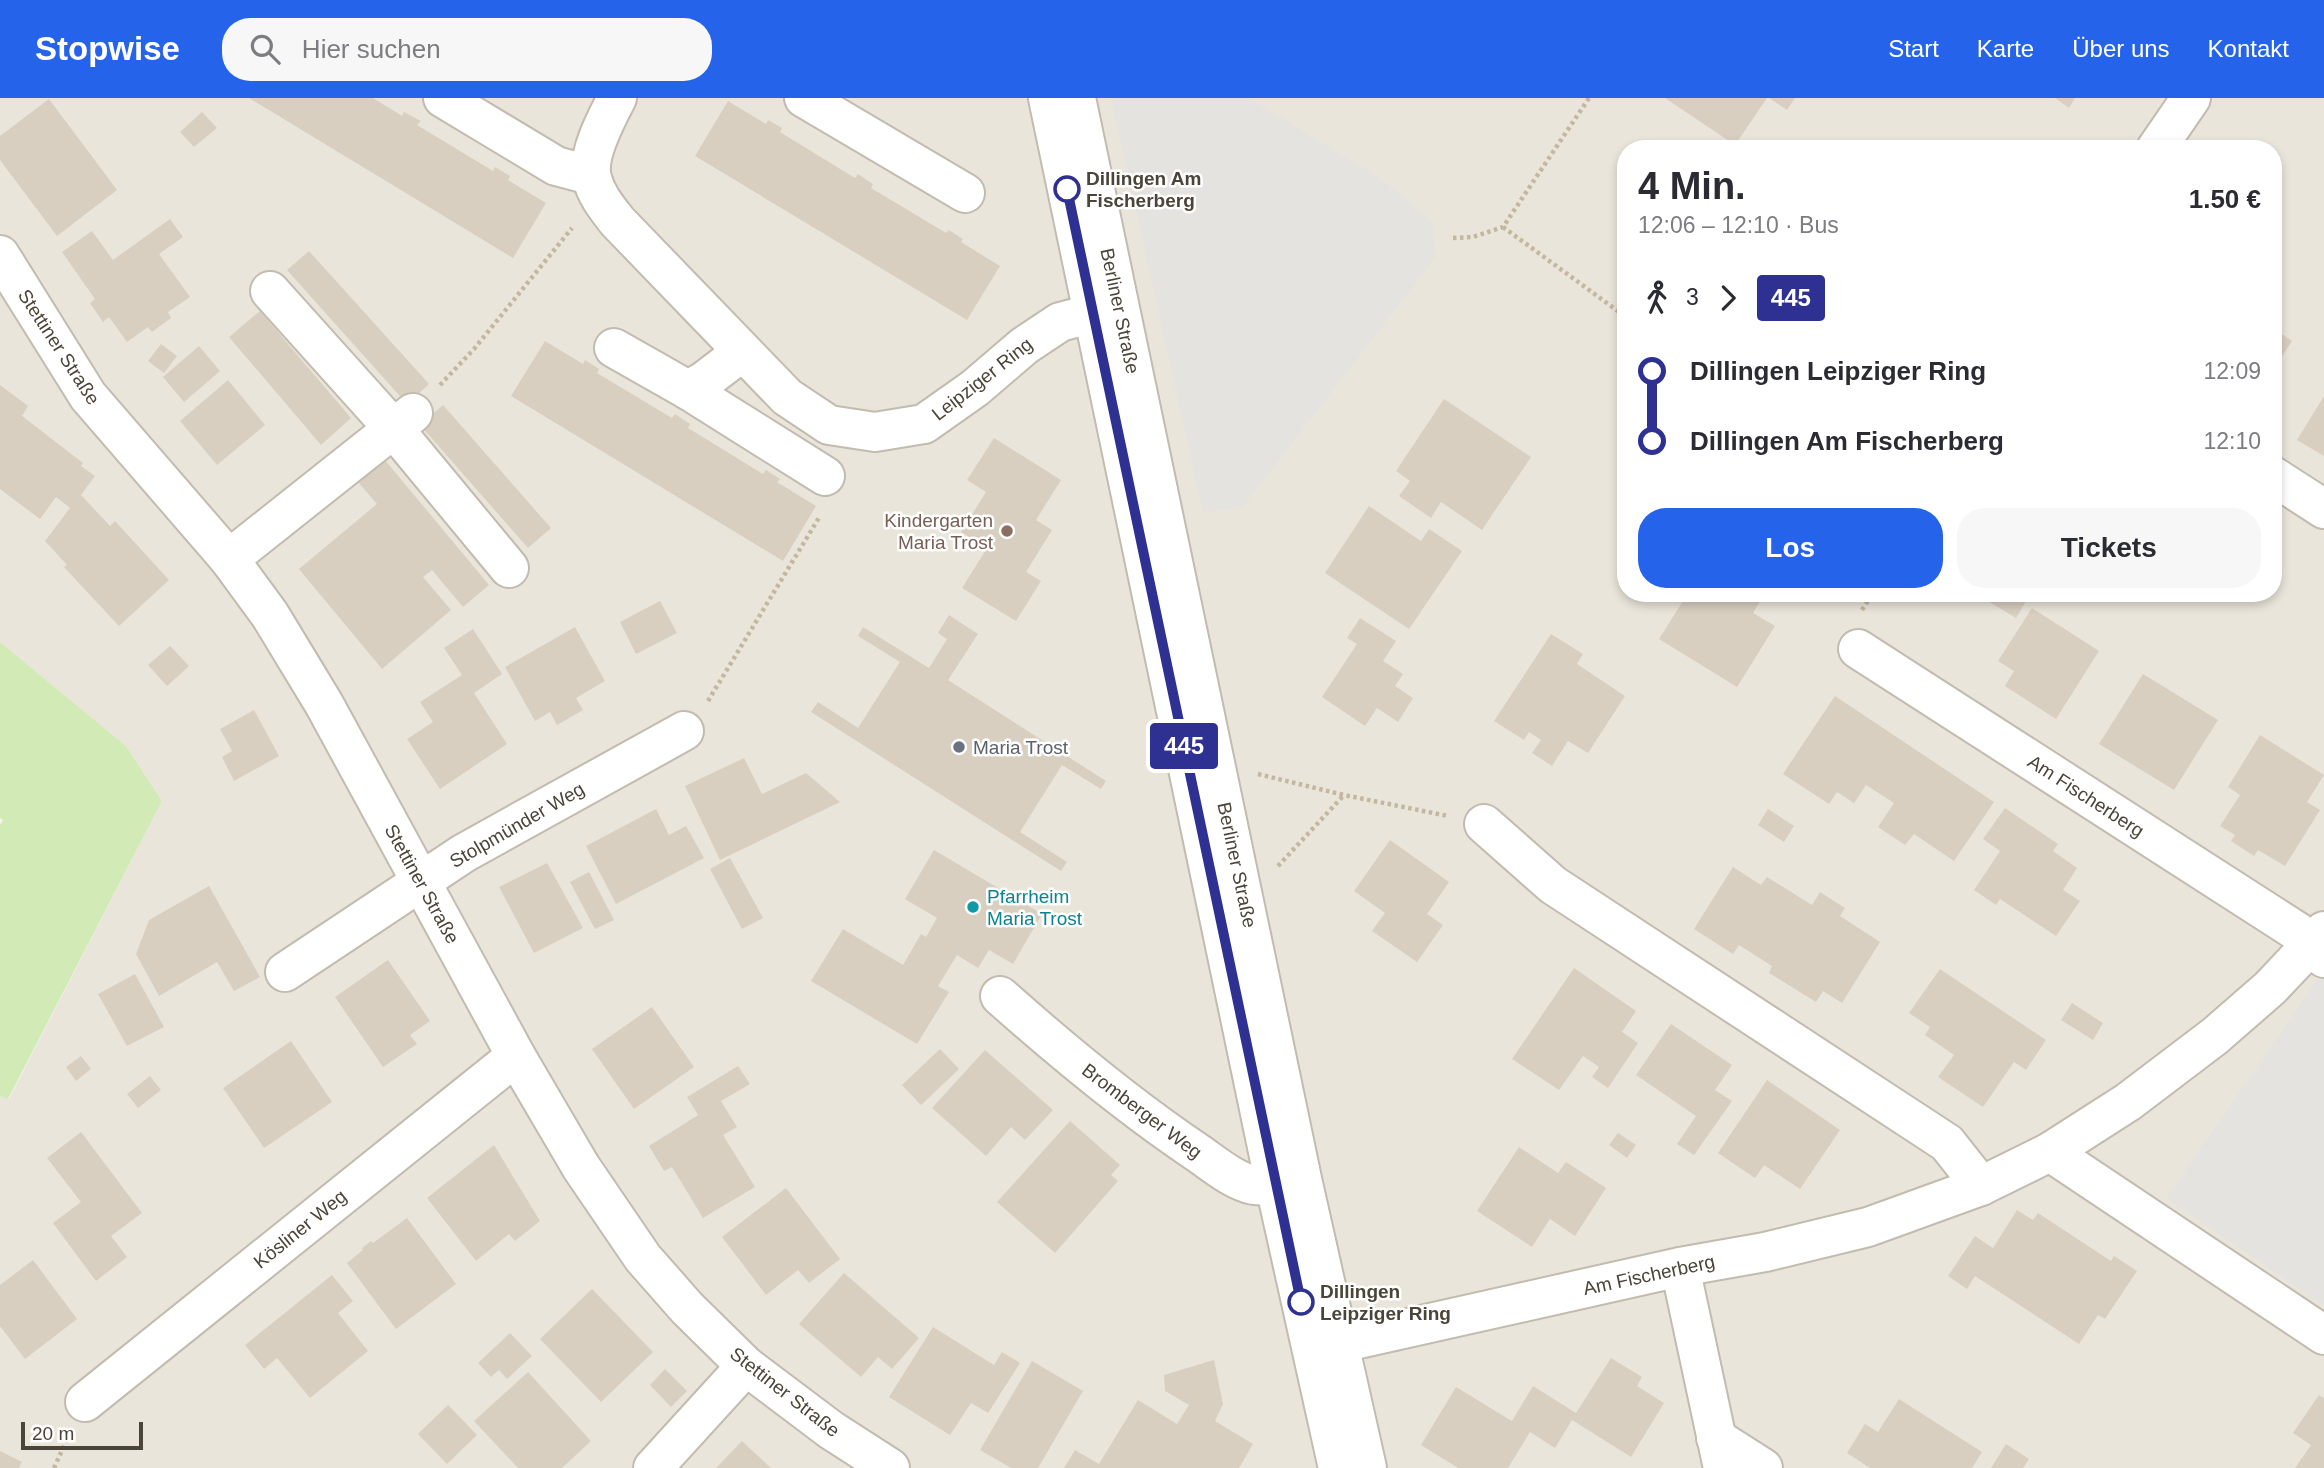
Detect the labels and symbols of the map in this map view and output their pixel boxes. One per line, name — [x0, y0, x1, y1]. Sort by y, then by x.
place label: Dillingen Am Fischerberg — [1086, 168, 1201, 211]
marker: Dillingen Am Fischerberg — [1054, 176, 1080, 202]
street label: Berliner Straße — [1096, 246, 1144, 376]
street label: Stettiner Straße — [14, 285, 104, 409]
street label: Leipziger Ring — [928, 333, 1036, 425]
place label: Kindergarten Maria Trost — [884, 510, 994, 553]
marker: Kindergarten Maria Trost — [999, 523, 1015, 539]
line badge: 445 — [1144, 723, 1224, 769]
place label: Maria Trost — [973, 737, 1069, 758]
marker: Maria Trost — [951, 739, 967, 755]
street label: Am Fischerberg — [2024, 751, 2148, 841]
street label: Stolpmünder Weg — [446, 778, 588, 872]
street label: Berliner Straße — [1213, 800, 1261, 930]
street label: Stettiner Straße — [381, 821, 463, 947]
place label: Pfarrheim Maria Trost — [987, 886, 1083, 929]
marker: Pfarrheim Maria Trost — [965, 899, 981, 915]
street label: Bromberger Weg — [1078, 1059, 1206, 1163]
street label: Kösliner Weg — [250, 1185, 350, 1273]
street label: Am Fischerberg — [1581, 1251, 1717, 1299]
place label: Dillingen Leipziger Ring — [1320, 1281, 1451, 1324]
marker: Dillingen Leipziger Ring — [1288, 1289, 1314, 1315]
street label: Stettiner Straße — [726, 1343, 844, 1441]
scale bar — [21, 1419, 144, 1451]

